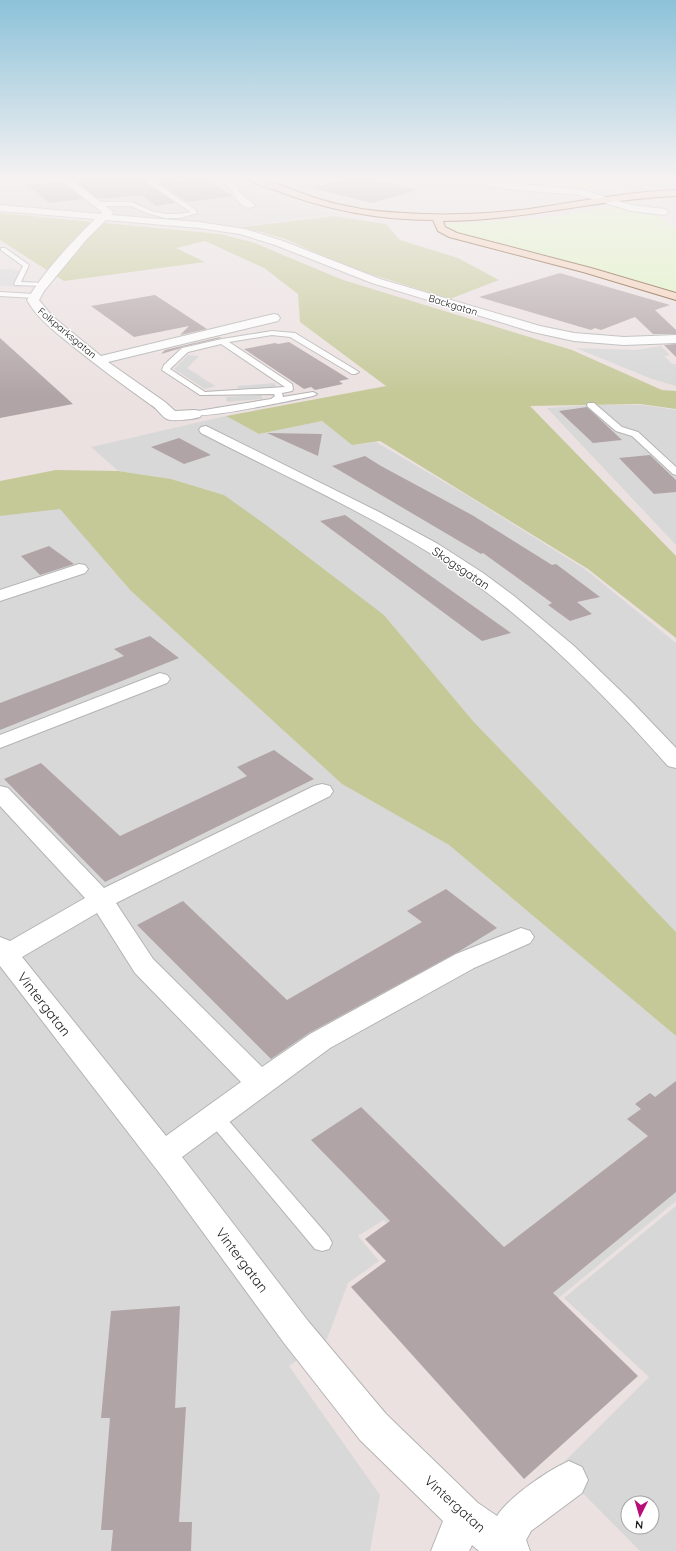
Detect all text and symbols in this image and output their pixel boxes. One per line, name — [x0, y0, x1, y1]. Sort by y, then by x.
street label: Backgatan — [427, 291, 479, 319]
street label: Folkparksgatan — [35, 305, 99, 361]
street label: Skogsgatan — [429, 543, 493, 593]
street label: Vintergatan — [13, 968, 75, 1040]
street label: Vintergatan — [212, 1224, 272, 1296]
street label: Vintergatan — [421, 1472, 489, 1536]
north arrow — [620, 1495, 660, 1535]
text: N — [634, 1518, 644, 1532]

